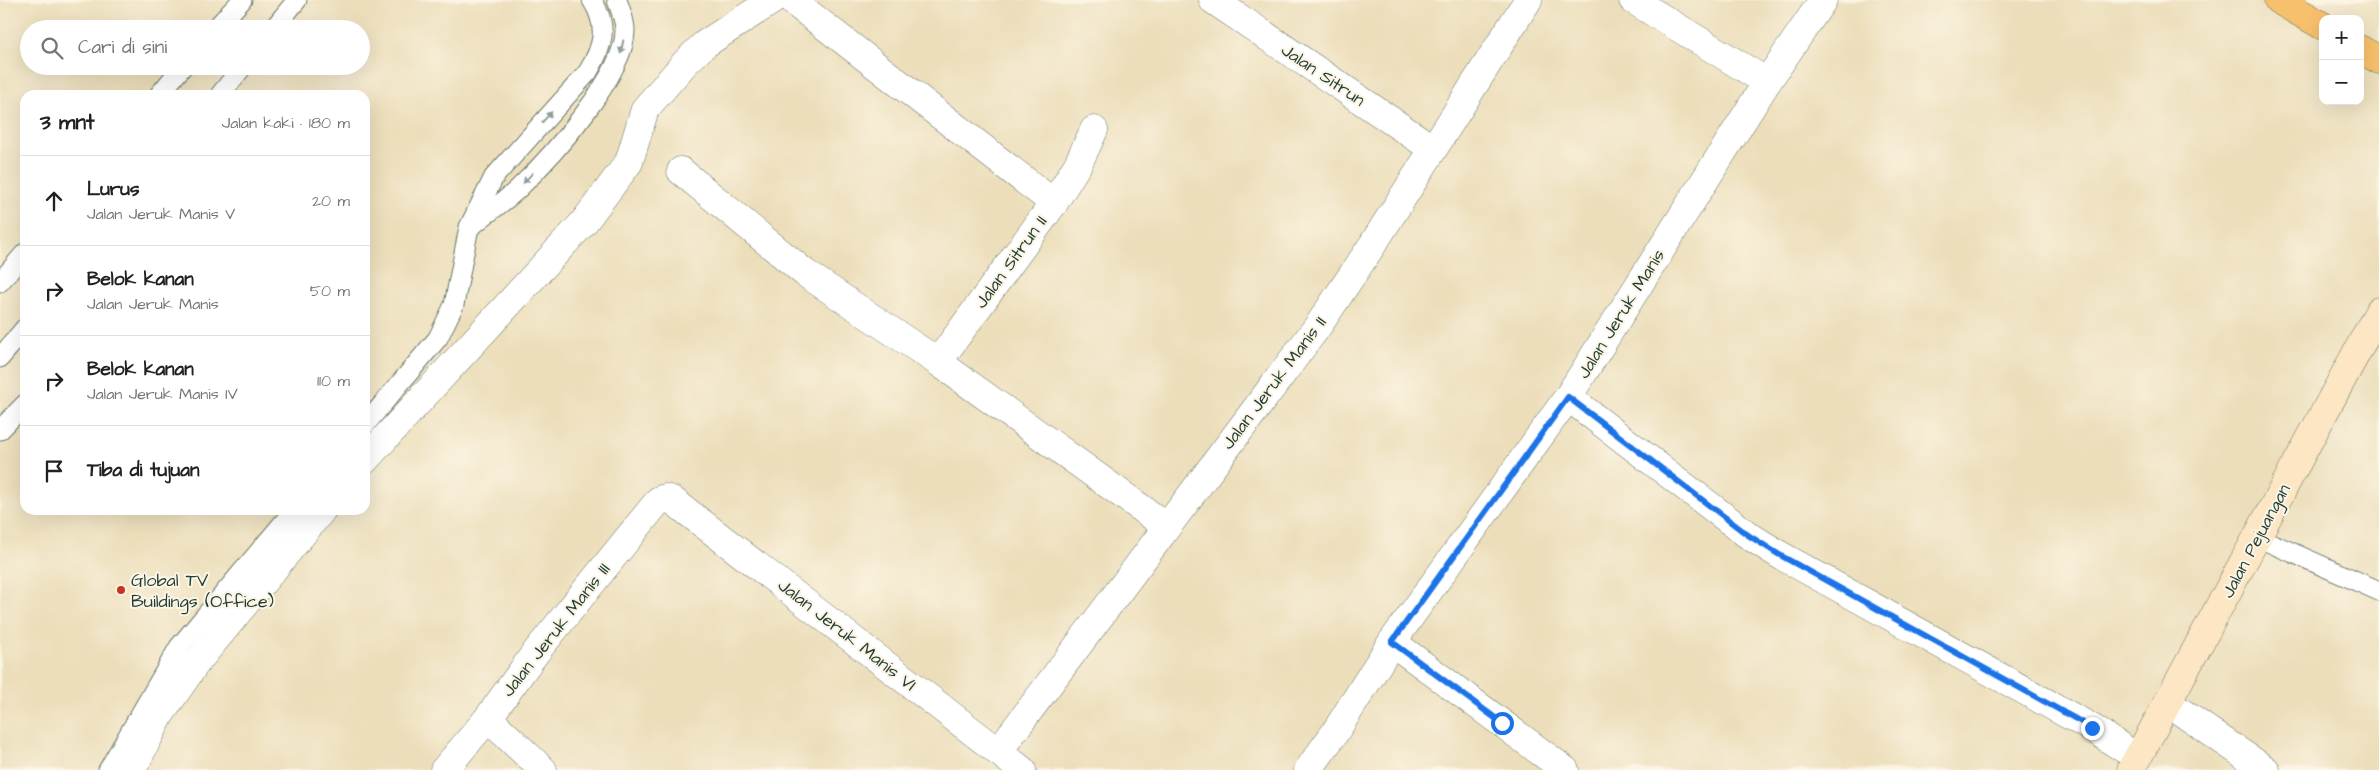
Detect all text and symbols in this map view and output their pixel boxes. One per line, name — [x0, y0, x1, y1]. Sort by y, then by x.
map controls — [2319, 15, 2364, 105]
button: + — [2319, 15, 2364, 60]
search box — [20, 20, 370, 75]
icon: search — [38, 34, 66, 62]
text: Cari di sini — [78, 34, 167, 61]
street label: Jalan Sitrun — [1276, 38, 1370, 112]
one-way arrow — [618, 40, 626, 55]
button: − — [2319, 60, 2364, 105]
text: 3 mnt — [40, 108, 94, 137]
one-way arrow — [541, 111, 553, 123]
text: Jalan kaki · 180 m — [222, 112, 350, 134]
one-way arrow — [522, 171, 534, 183]
text: Lurus — [87, 176, 139, 203]
icon: ahead — [40, 187, 68, 215]
text: 20 m — [312, 190, 350, 212]
text: Jalan Jeruk Manis V — [87, 203, 235, 225]
street label: Jalan Sitrun II — [969, 210, 1053, 314]
street label: Jalan Jeruk Manis — [1571, 244, 1671, 384]
text: Belok kanan — [87, 266, 194, 293]
icon: right — [40, 277, 68, 305]
text: 50 m — [310, 280, 350, 302]
text: Jalan Jeruk Manis — [87, 293, 219, 315]
street label: Jalan Jeruk Manis II — [1216, 311, 1332, 455]
text: Belok kanan — [87, 356, 194, 383]
icon: right — [40, 367, 68, 395]
text: 110 m — [317, 370, 350, 392]
text: Jalan Jeruk Manis IV — [87, 383, 238, 405]
icon: arrive — [40, 457, 68, 485]
text: Tiba di tujuan — [87, 457, 199, 484]
street label: Jalan Pejuangan — [2215, 479, 2298, 603]
street label: Jalan Jeruk Manis III — [496, 558, 616, 702]
place label: Global TV Buildings (Office) — [131, 568, 274, 615]
street label: Jalan Jeruk Manis VI — [773, 573, 921, 697]
marker: Global TV Buildings (Office) — [115, 584, 127, 596]
route start — [1491, 712, 1514, 735]
route end — [2081, 717, 2104, 740]

